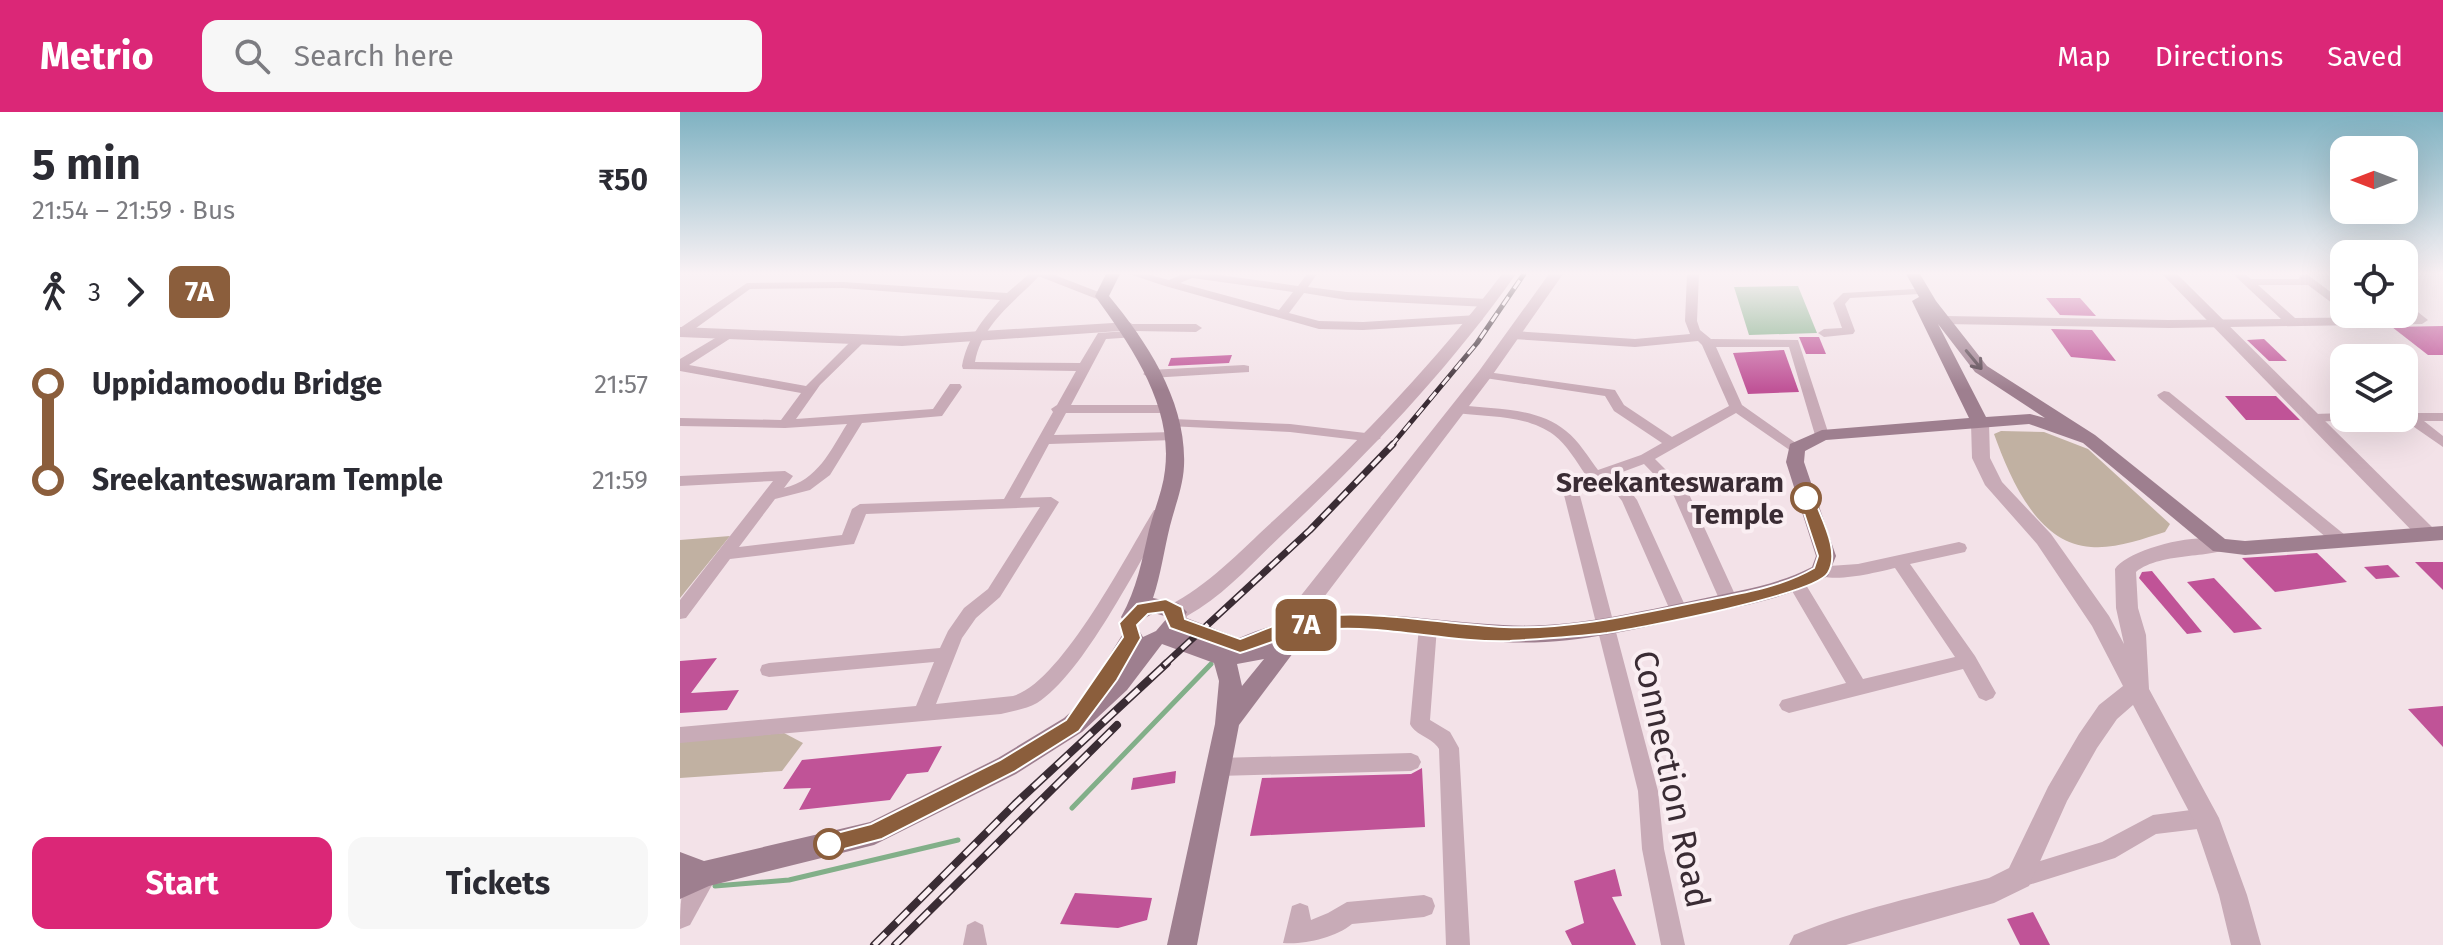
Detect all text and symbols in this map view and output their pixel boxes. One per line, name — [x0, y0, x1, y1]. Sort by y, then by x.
search box — [202, 20, 762, 92]
text: Metrio — [40, 33, 154, 79]
icon: search — [230, 34, 274, 78]
text: Search here — [294, 38, 454, 74]
text: Map — [2057, 40, 2111, 73]
text: Directions — [2155, 40, 2283, 73]
text: Saved — [2327, 40, 2403, 73]
north arrow — [2330, 136, 2418, 224]
map controls — [2330, 136, 2418, 432]
text: 5 min — [32, 138, 141, 191]
text: ₹50 — [598, 162, 648, 198]
text: 21:54 – 21:59 · Bus — [32, 195, 235, 226]
button: locate — [2330, 240, 2418, 328]
icon: walk — [32, 270, 76, 314]
icon: forward — [113, 270, 157, 314]
text: 7A — [185, 275, 214, 308]
text: 3 — [88, 277, 101, 308]
button: layers — [2330, 344, 2418, 432]
one-way arrow — [1965, 349, 1983, 369]
text: Uppidamoodu Bridge — [92, 366, 382, 402]
text: 21:57 — [594, 369, 648, 400]
text: Sreekanteswaram Temple — [92, 462, 443, 498]
text: 21:59 — [592, 465, 648, 496]
place label: Sreekanteswaram Temple — [1556, 466, 1784, 531]
marker: Sreekanteswaram Temple — [1791, 483, 1821, 513]
line badge: 7A — [1270, 599, 1342, 651]
text: 7A — [1292, 608, 1320, 641]
street label: Connection Road — [1624, 647, 1719, 911]
unlabelled marker — [814, 829, 844, 859]
button: Start — [32, 837, 332, 929]
button: Tickets — [348, 837, 648, 929]

